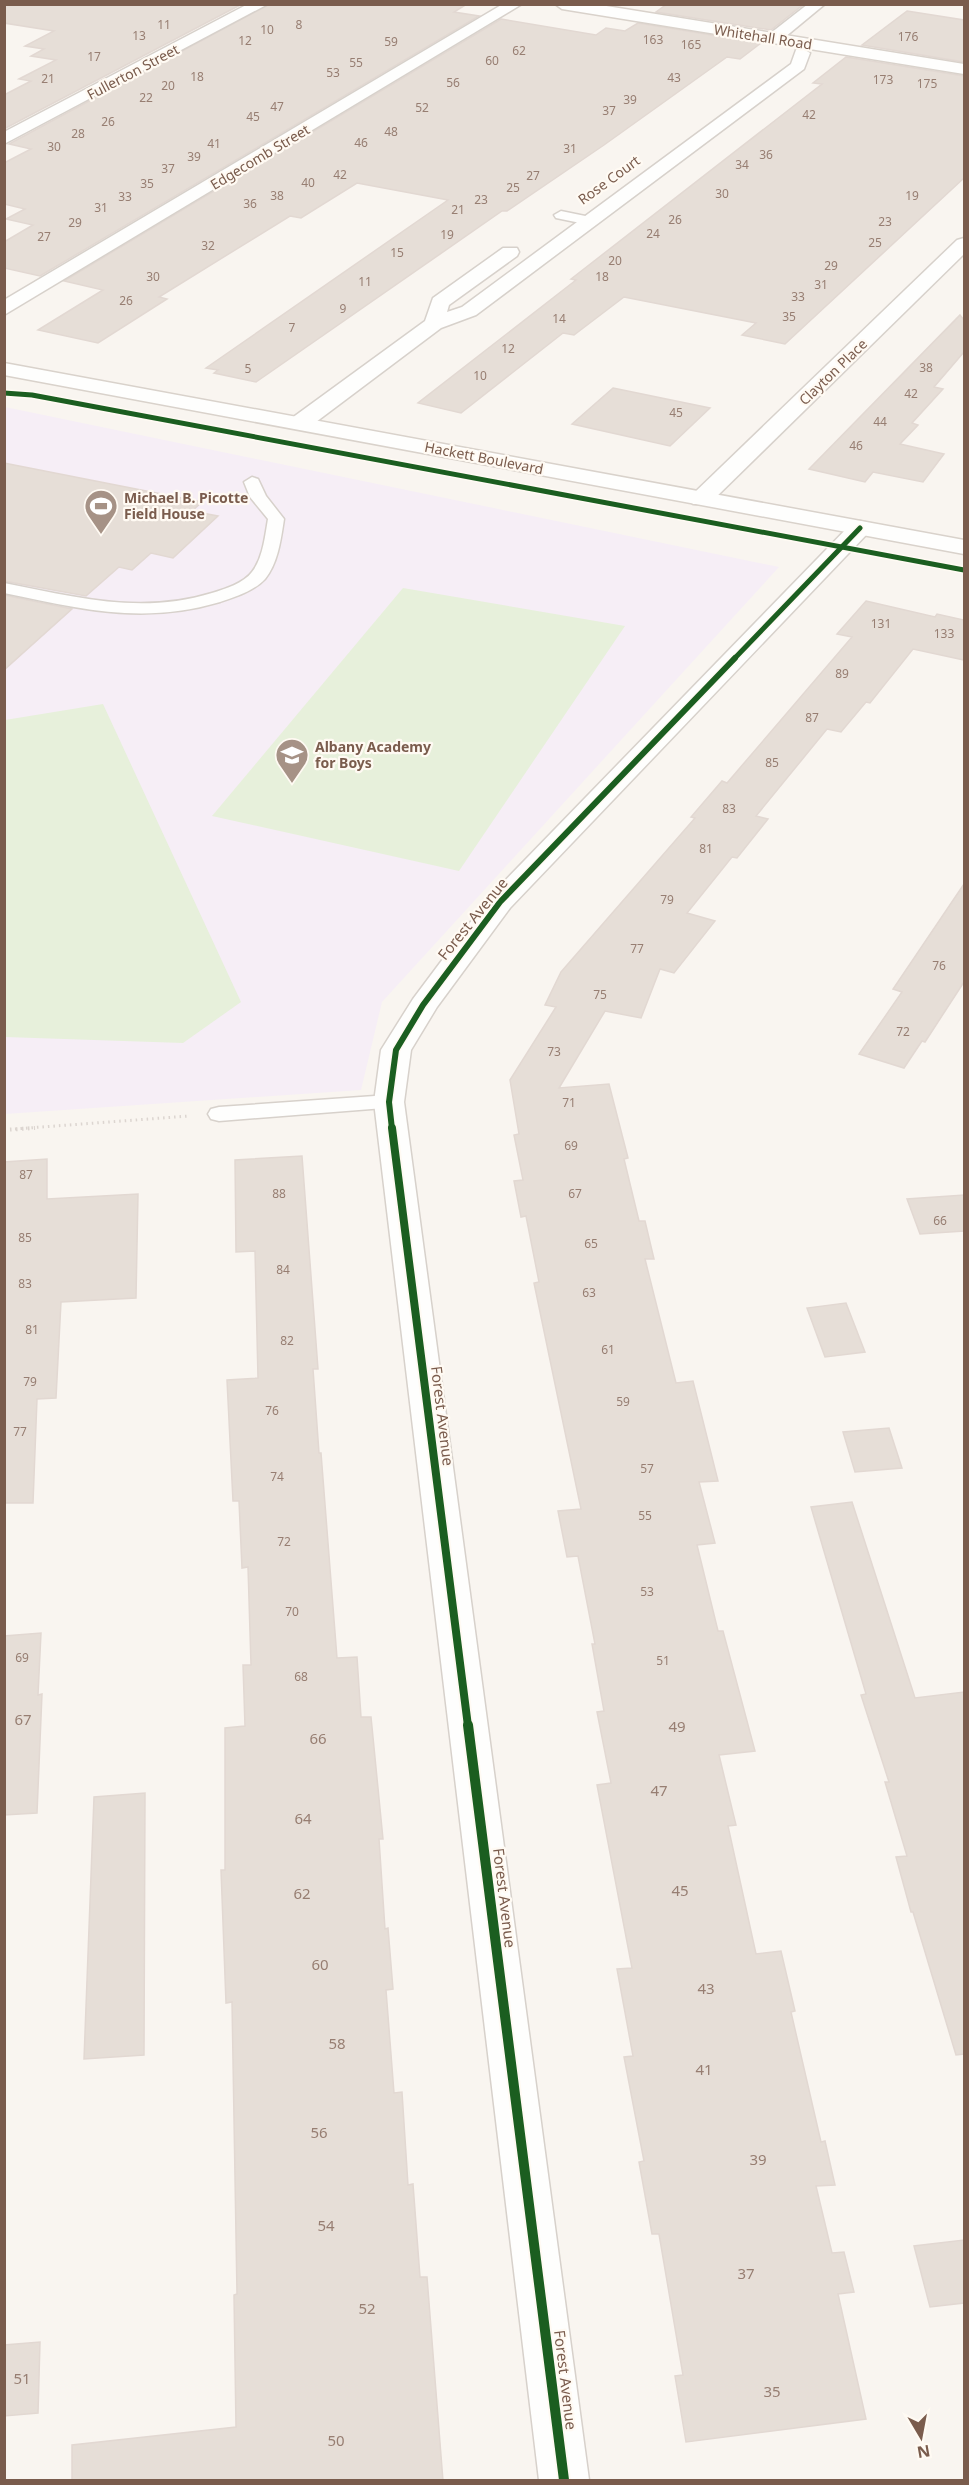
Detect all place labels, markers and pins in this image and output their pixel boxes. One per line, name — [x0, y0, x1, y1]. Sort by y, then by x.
sports icon: Michael B. Picotte Field House — [83, 488, 119, 535]
place label: Michael B. Picotte Field House — [124, 488, 248, 523]
school or university icon: Albany Academy for Boys — [274, 737, 310, 784]
place label: Albany Academy for Boys — [315, 737, 431, 772]

